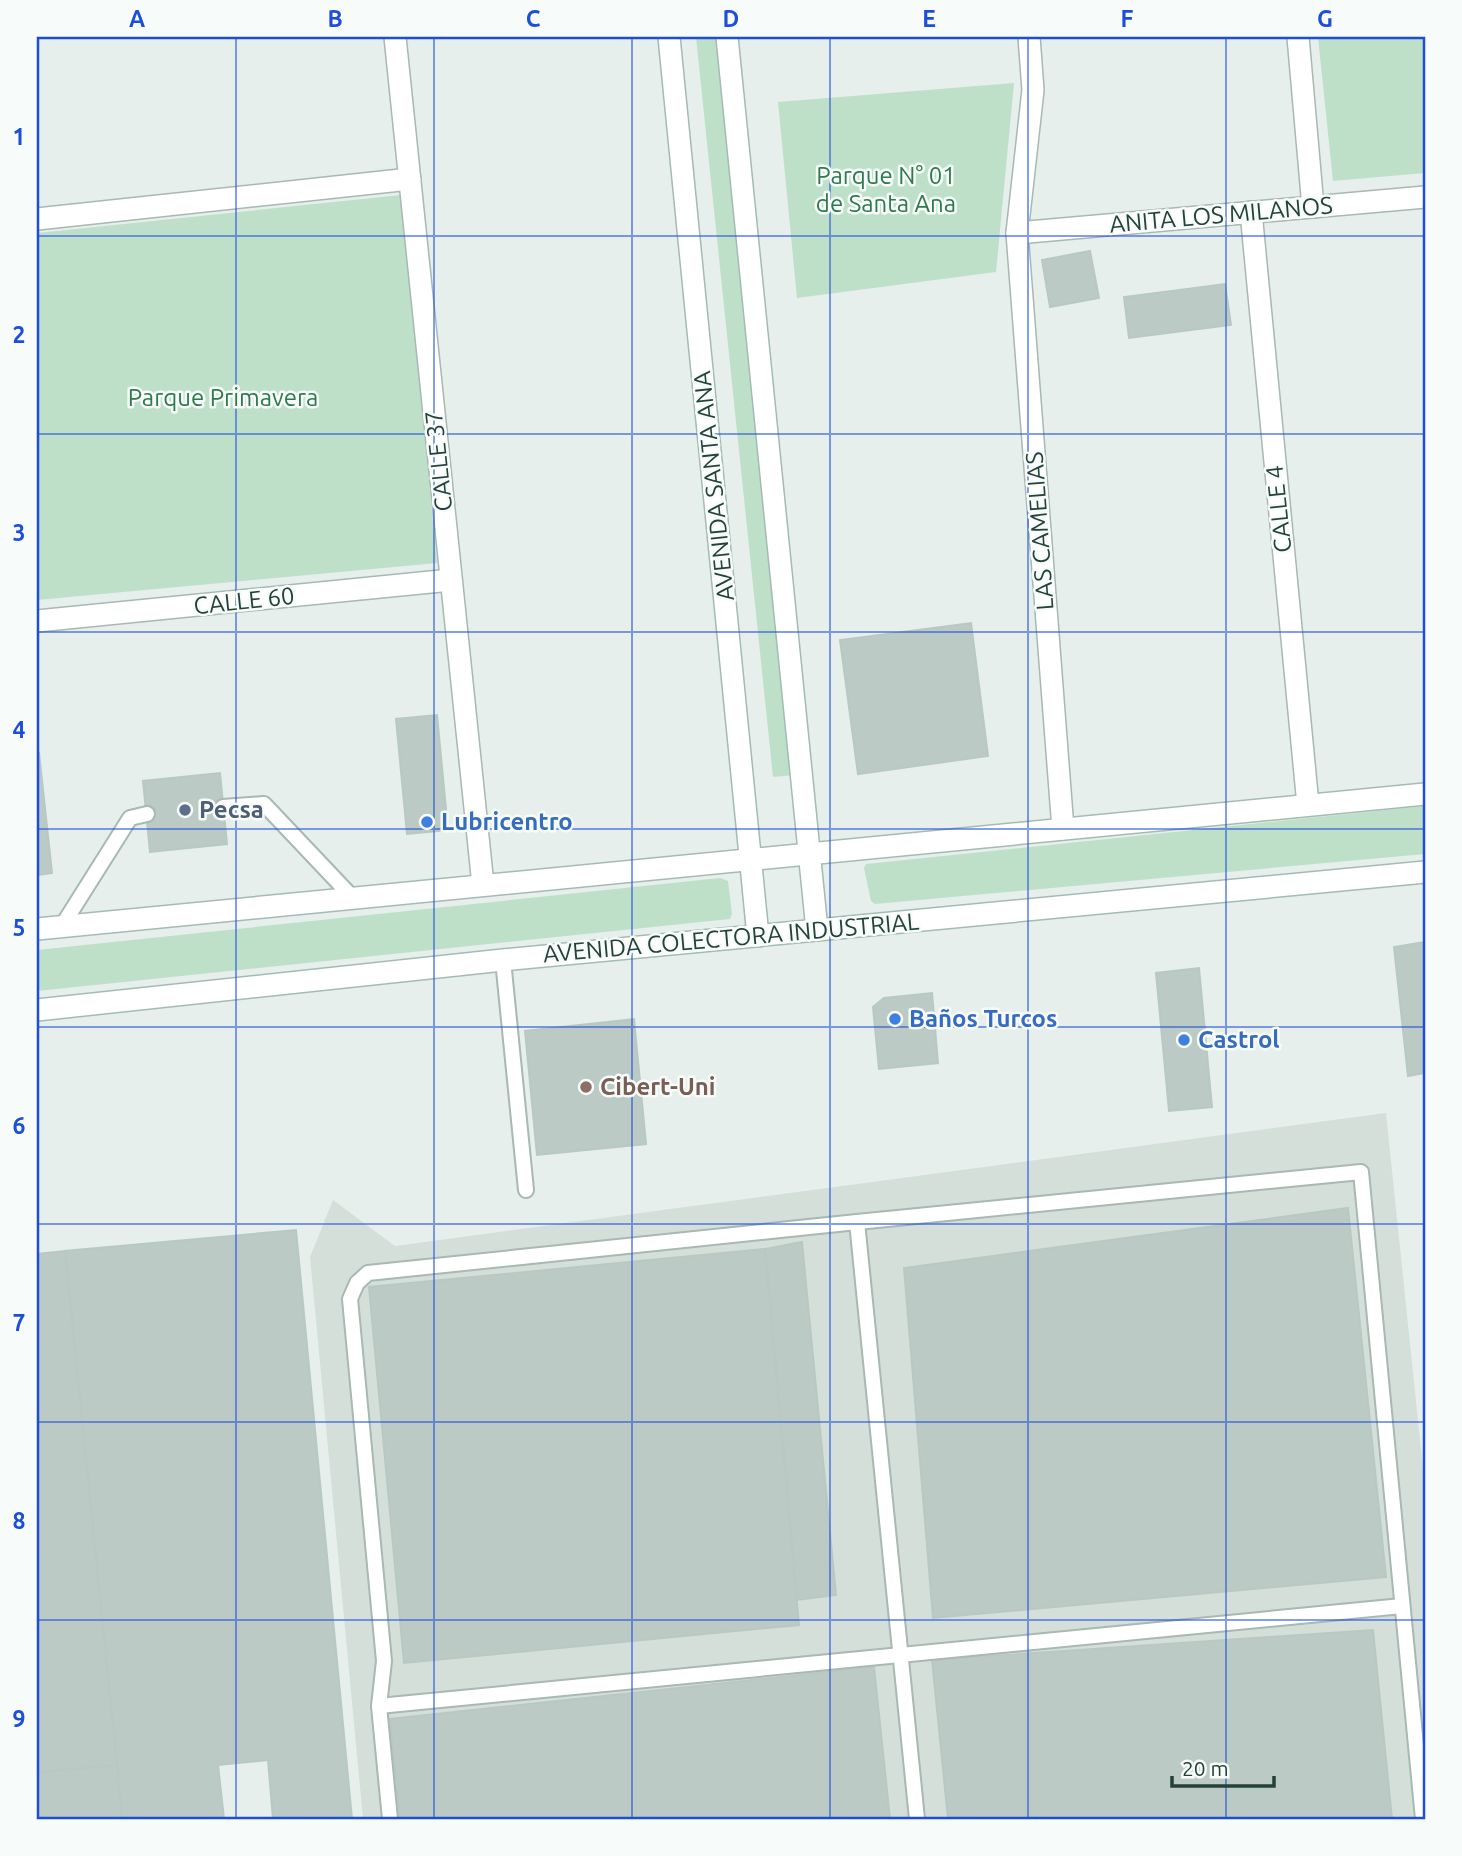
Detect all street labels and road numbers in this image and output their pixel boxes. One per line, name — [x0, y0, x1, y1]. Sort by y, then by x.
street label: ANITA LOS MILANOS — [1108, 191, 1334, 238]
street label: AVENIDA SANTA ANA — [688, 369, 739, 602]
street label: CALLE 37 — [420, 409, 457, 513]
street label: LAS CAMELIAS — [1020, 451, 1059, 611]
street label: CALLE 4 — [1260, 464, 1297, 554]
street label: CALLE 60 — [192, 582, 296, 619]
street label: AVENIDA COLECTORA INDUSTRIAL — [542, 908, 920, 967]

